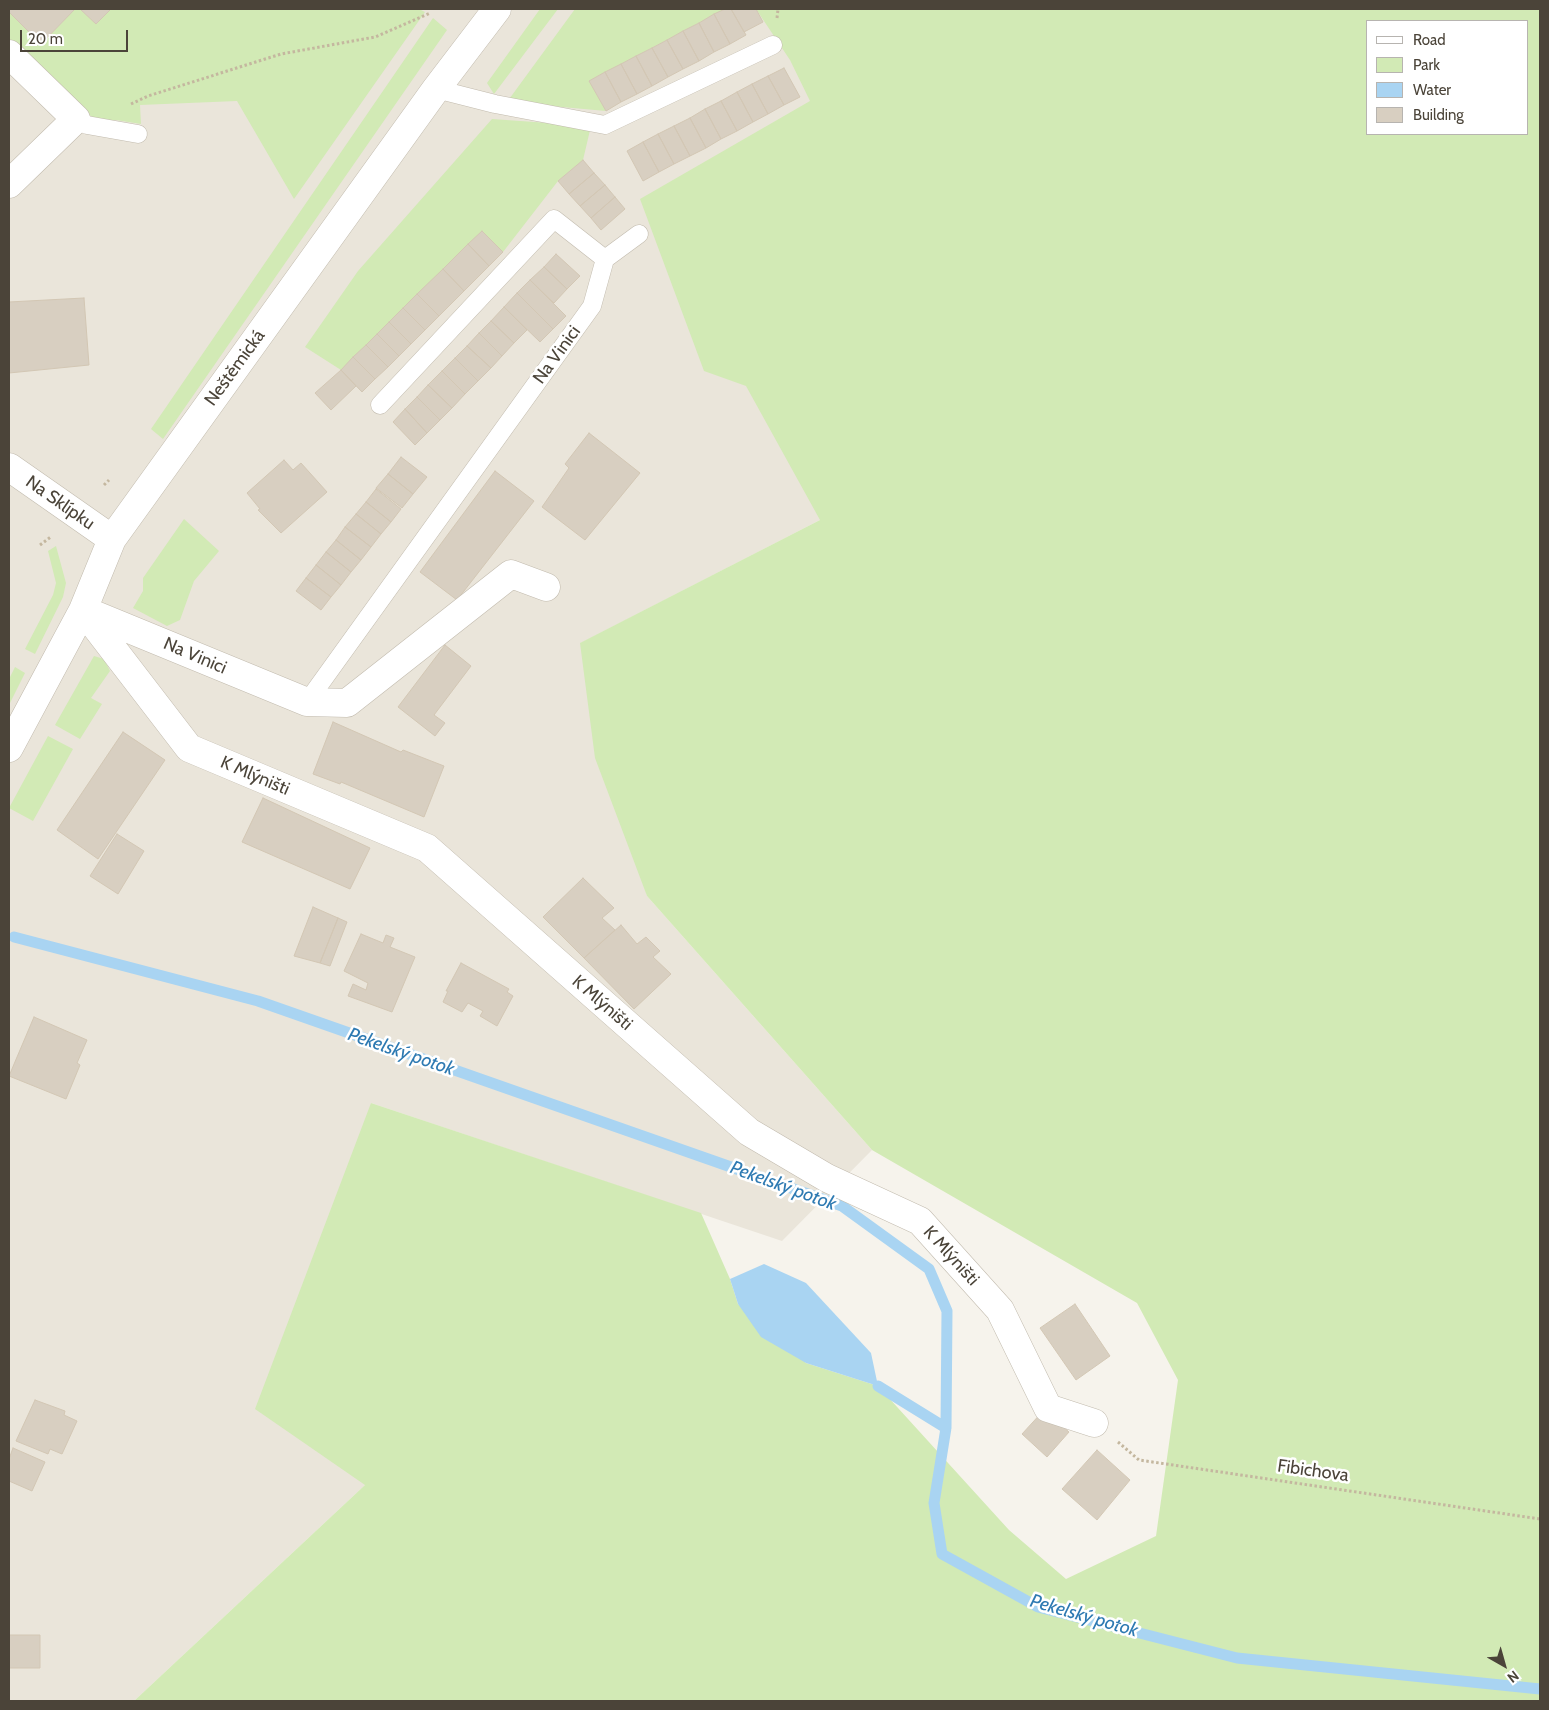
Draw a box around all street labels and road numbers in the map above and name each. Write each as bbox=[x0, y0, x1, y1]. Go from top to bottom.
street label: Na Vinici bbox=[529, 322, 585, 388]
street label: Neštěmická bbox=[200, 326, 270, 410]
street label: Na Sklípku bbox=[21, 471, 99, 535]
street label: Na Vinici bbox=[160, 633, 230, 679]
street label: K Mlýništi bbox=[217, 752, 293, 800]
street label: K Mlýništi bbox=[567, 971, 637, 1035]
street label: K Mlýništi bbox=[919, 1222, 983, 1290]
street label: Fibichova bbox=[1276, 1455, 1350, 1487]

